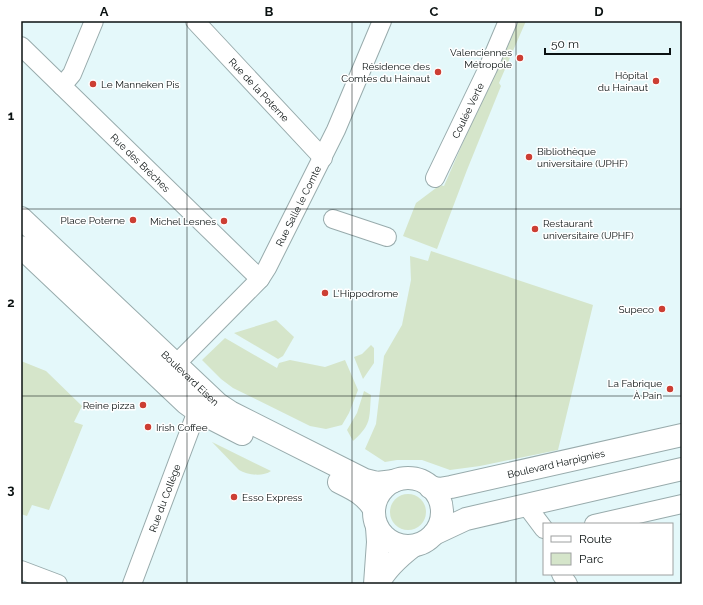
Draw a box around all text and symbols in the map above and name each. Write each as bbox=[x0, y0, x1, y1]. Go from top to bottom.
text: A bbox=[100, 4, 109, 19]
text: B bbox=[265, 4, 274, 19]
text: C bbox=[430, 4, 439, 19]
text: D bbox=[594, 4, 604, 19]
scale bar bbox=[545, 30, 670, 56]
text: 50 m bbox=[551, 37, 579, 51]
place label: Valenciennes Métropole bbox=[450, 47, 512, 70]
marker: Valenciennes Métropole bbox=[515, 53, 525, 63]
street label: Rue de la Poterne bbox=[227, 56, 291, 124]
place label: Résidence des Comtes du Hainaut bbox=[341, 61, 431, 84]
marker: Résidence des Comtes du Hainaut bbox=[433, 67, 443, 77]
place label: Hôpital du Hainaut bbox=[598, 70, 649, 93]
marker: Hôpital du Hainaut bbox=[651, 76, 661, 86]
marker: Le Manneken Pis bbox=[88, 79, 98, 89]
place label: Le Manneken Pis bbox=[101, 79, 180, 90]
street label: Coulée Verte bbox=[450, 81, 486, 140]
text: 1 bbox=[8, 108, 15, 123]
street label: Rue des Brèches bbox=[109, 131, 173, 194]
place label: Bibliothèque universitaire (UPHF) bbox=[537, 146, 628, 169]
marker: Bibliothèque universitaire (UPHF) bbox=[524, 152, 534, 162]
street label: Rue Salle le Comte bbox=[273, 164, 323, 248]
place label: Place Poterne bbox=[60, 215, 125, 226]
marker: Place Poterne bbox=[128, 215, 138, 225]
place label: Michel Lesnes bbox=[150, 216, 216, 227]
marker: Michel Lesnes bbox=[219, 216, 229, 226]
place label: Restaurant universitaire (UPHF) bbox=[543, 218, 634, 241]
marker: Restaurant universitaire (UPHF) bbox=[530, 224, 540, 234]
marker: L'Hippodrome bbox=[320, 288, 330, 298]
place label: L'Hippodrome bbox=[333, 288, 398, 299]
text: 2 bbox=[7, 295, 15, 310]
place label: Supeco bbox=[619, 304, 654, 315]
marker: Supeco bbox=[657, 304, 667, 314]
street label: Boulevard Eisen bbox=[159, 348, 221, 408]
place label: La Fabrique À Pain bbox=[608, 378, 662, 401]
marker: La Fabrique À Pain bbox=[665, 384, 675, 394]
place label: Reine pizza bbox=[83, 400, 135, 411]
marker: Reine pizza bbox=[138, 400, 148, 410]
marker: Irish Coffee bbox=[143, 422, 153, 432]
place label: Irish Coffee bbox=[156, 422, 208, 433]
street label: Boulevard Harpignies bbox=[506, 447, 606, 480]
street label: Rue du Collège bbox=[147, 462, 182, 533]
text: 3 bbox=[7, 482, 15, 497]
marker: Esso Express bbox=[229, 492, 239, 502]
place label: Esso Express bbox=[242, 492, 303, 503]
legend bbox=[543, 523, 673, 575]
text: Route bbox=[579, 532, 612, 546]
text: Parc bbox=[579, 552, 604, 566]

